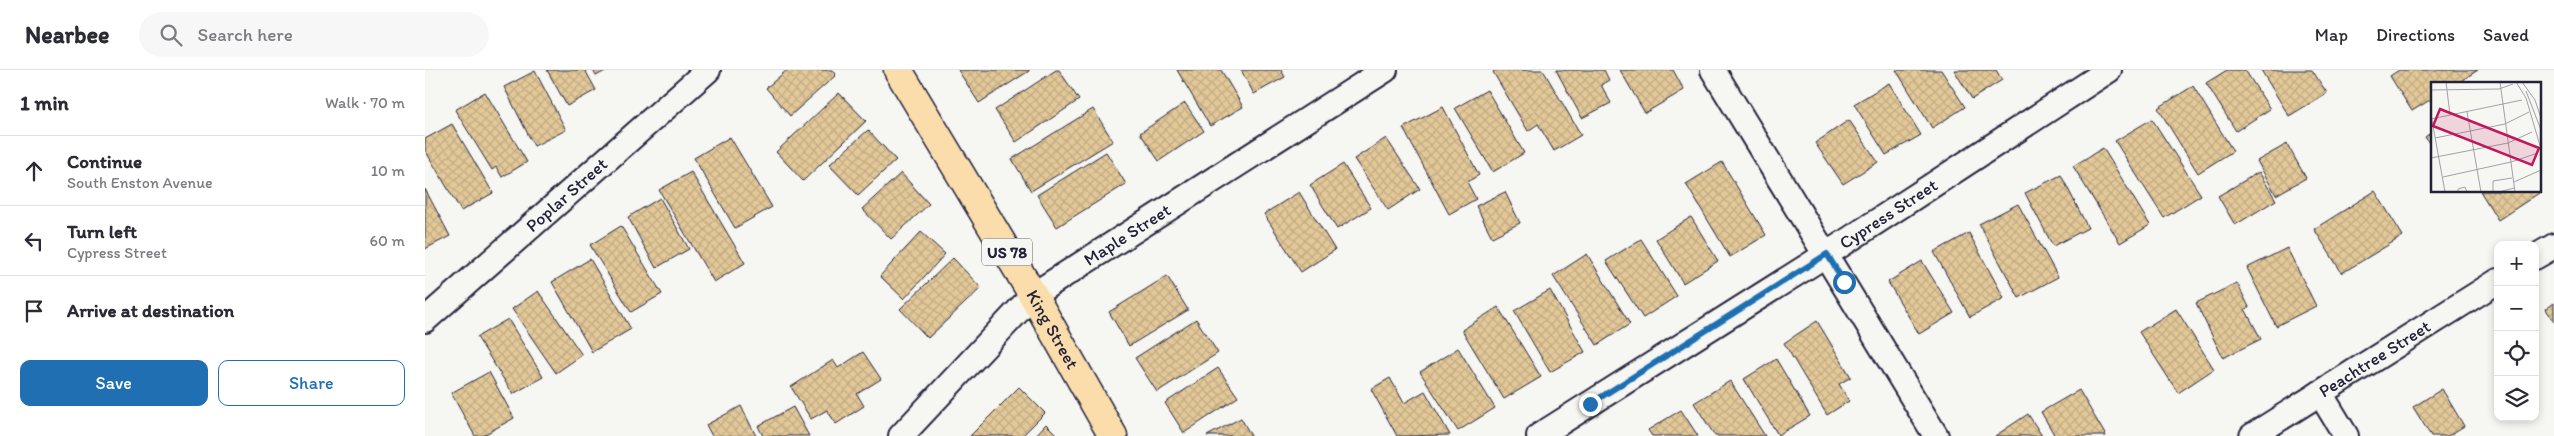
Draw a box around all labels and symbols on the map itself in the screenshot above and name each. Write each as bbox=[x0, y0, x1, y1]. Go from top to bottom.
inset map bbox=[2431, 82, 2541, 192]
street label: Poplar Street bbox=[521, 153, 612, 237]
street label: Cypress Street bbox=[1835, 174, 1942, 254]
street label: Maple Street bbox=[1080, 199, 1175, 271]
road number: US 78 bbox=[982, 238, 1032, 266]
route start bbox=[1833, 271, 1856, 294]
street label: King Street bbox=[1021, 286, 1084, 373]
street label: Peachtree Street bbox=[2315, 315, 2435, 402]
route end bbox=[1579, 393, 1602, 416]

